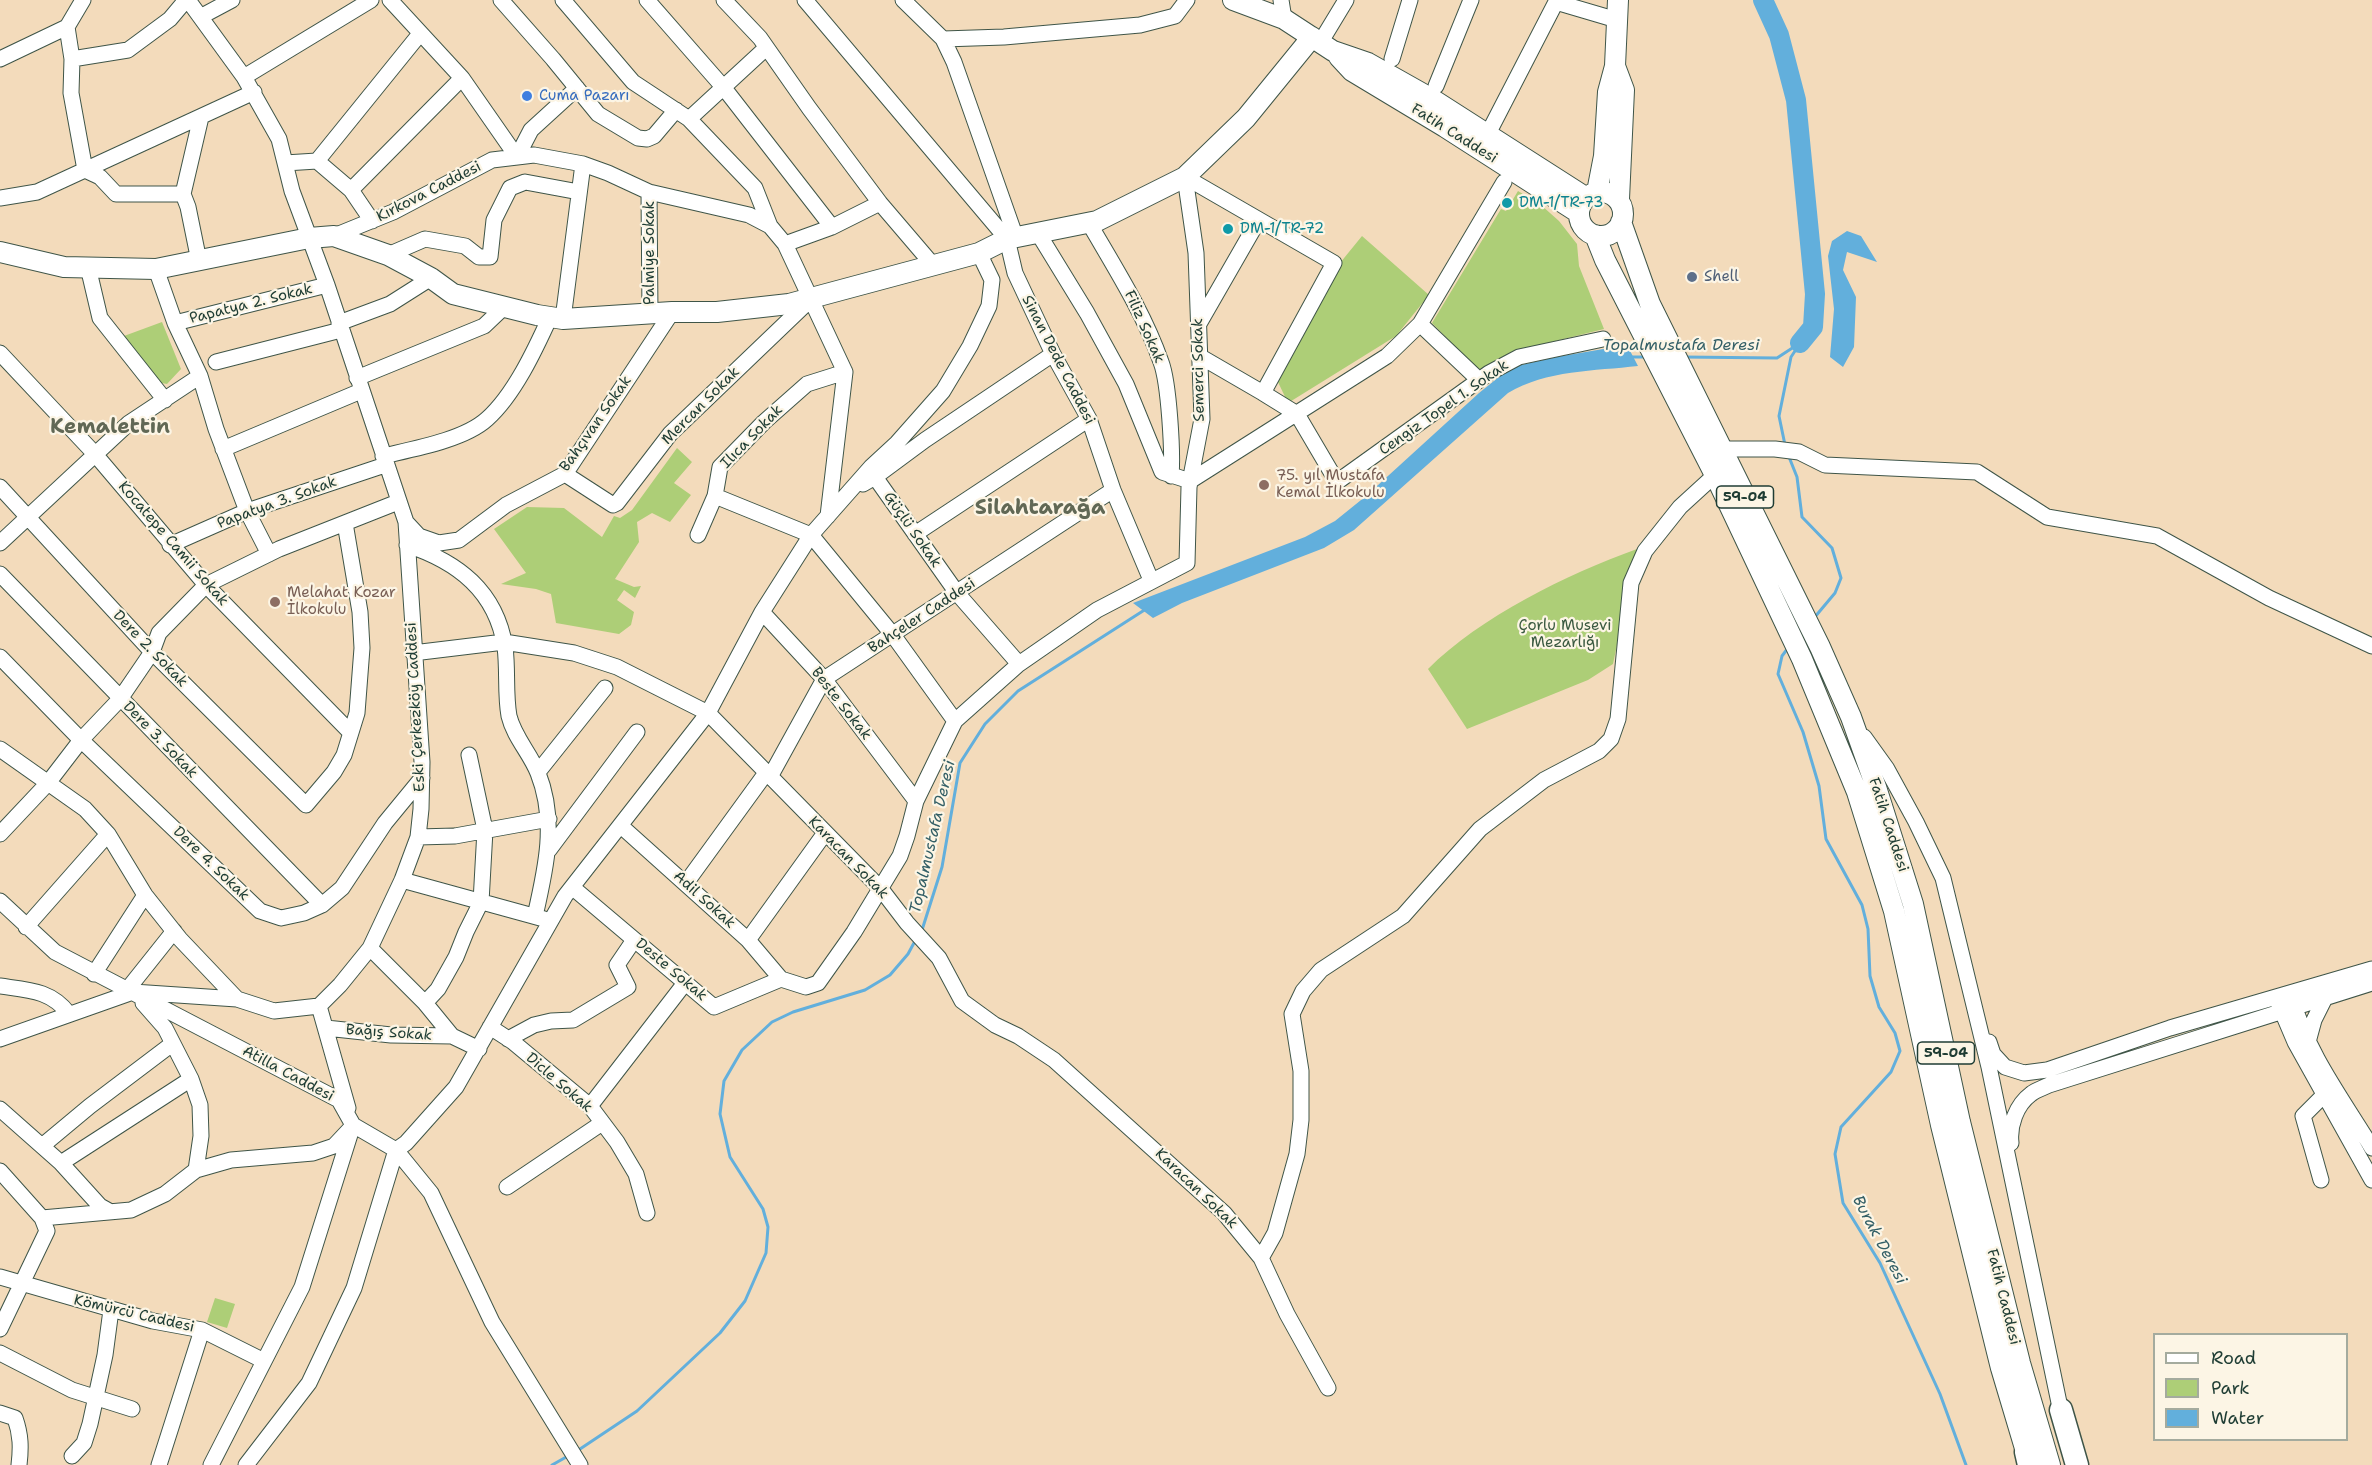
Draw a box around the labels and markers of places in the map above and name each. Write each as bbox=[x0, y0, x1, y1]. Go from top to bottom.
place label: Cuma Pazarı bbox=[539, 87, 629, 105]
marker: Cuma Pazarı bbox=[520, 89, 534, 103]
place label: DM-1/TR-73 bbox=[1519, 194, 1603, 212]
marker: DM-1/TR-73 bbox=[1500, 196, 1514, 210]
place label: DM-1/TR-72 bbox=[1240, 220, 1324, 238]
marker: DM-1/TR-72 bbox=[1221, 222, 1235, 236]
place label: Shell bbox=[1704, 268, 1739, 286]
marker: Shell bbox=[1685, 270, 1699, 284]
place label: 75. yıl Mustafa Kemal İlkokulu bbox=[1276, 467, 1385, 502]
marker: 75. yıl Mustafa Kemal İlkokulu bbox=[1257, 478, 1271, 492]
place label: Melahat Kozar İlkokulu bbox=[287, 584, 396, 619]
marker: Melahat Kozar İlkokulu bbox=[268, 595, 282, 609]

